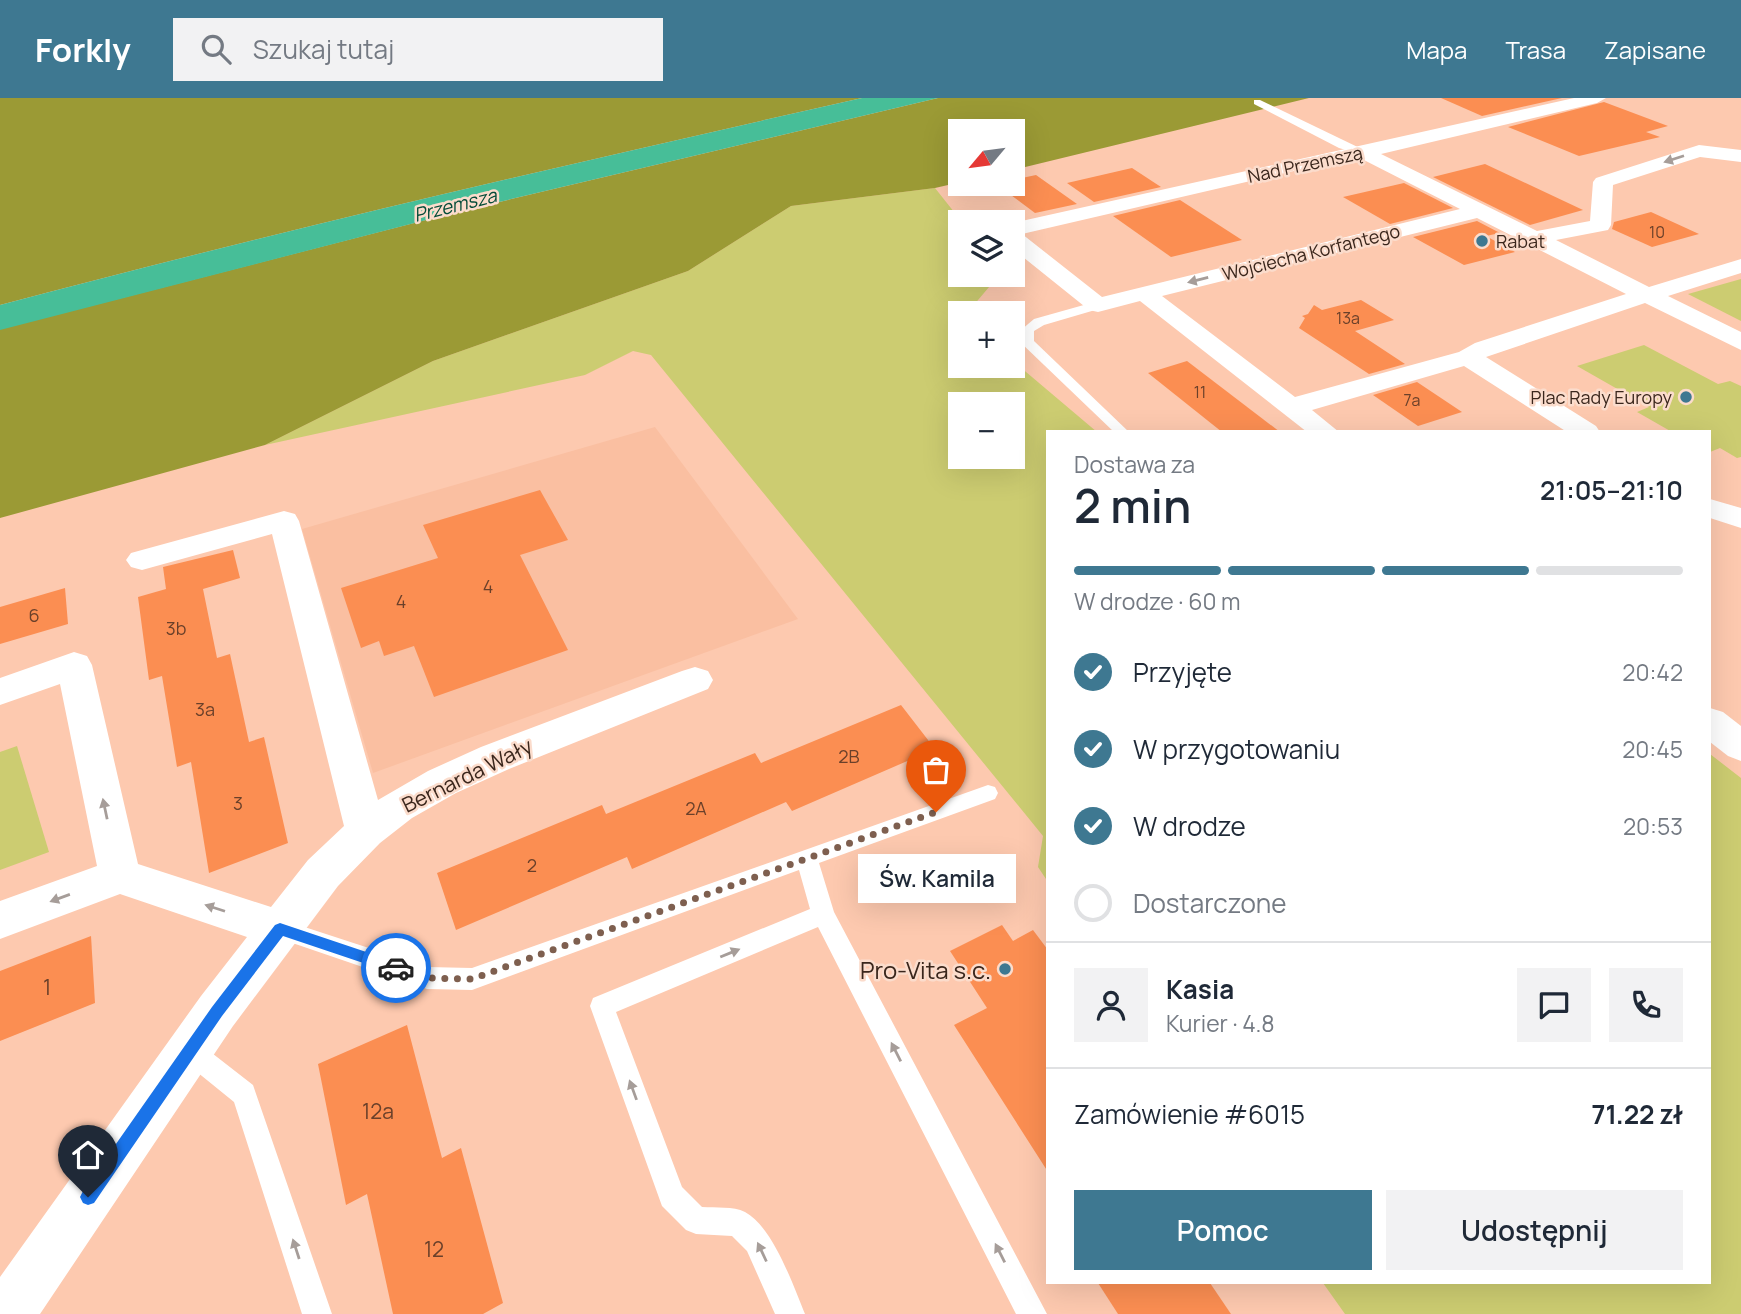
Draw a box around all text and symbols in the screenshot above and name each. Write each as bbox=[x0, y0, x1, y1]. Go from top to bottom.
search box bbox=[173, 18, 663, 81]
text: Forkly bbox=[35, 27, 131, 72]
icon: search bbox=[197, 30, 235, 68]
text: Szukaj tutaj bbox=[253, 31, 394, 67]
text: Mapa bbox=[1406, 33, 1467, 66]
text: Trasa bbox=[1505, 33, 1566, 66]
text: Zapisane bbox=[1604, 33, 1706, 66]
north arrow bbox=[948, 119, 1026, 196]
map controls bbox=[948, 119, 1025, 469]
street label: Nad Przemszą bbox=[1245, 140, 1365, 188]
one-way arrow bbox=[1664, 155, 1685, 165]
water label: Przemsza bbox=[411, 182, 501, 228]
button: layers bbox=[948, 210, 1025, 287]
street label: Wojciecha Korfantego bbox=[1220, 218, 1402, 286]
house number: 10 bbox=[1649, 221, 1665, 243]
place label: Rabat bbox=[1496, 229, 1545, 253]
marker: Rabat bbox=[1474, 233, 1490, 249]
one-way arrow bbox=[1187, 275, 1209, 286]
button: + bbox=[948, 301, 1025, 378]
house number: 13a bbox=[1336, 307, 1360, 329]
house number: 11 bbox=[1194, 381, 1206, 403]
place label: Plac Rady Europy bbox=[1531, 385, 1672, 409]
house number: 7a bbox=[1404, 389, 1420, 411]
marker: Plac Rady Europy bbox=[1678, 389, 1694, 405]
button: − bbox=[948, 392, 1025, 469]
text: Dostawa za bbox=[1074, 448, 1195, 480]
text: 21:05–21:10 bbox=[1540, 472, 1683, 508]
text: 2 min bbox=[1074, 474, 1191, 537]
house number: 4 bbox=[483, 574, 493, 598]
text: W drodze · 60 m bbox=[1074, 585, 1241, 617]
house number: 4 bbox=[396, 589, 406, 613]
house number: 6 bbox=[28, 603, 40, 627]
house number: 3b bbox=[166, 616, 186, 640]
icon: check bbox=[1074, 653, 1112, 691]
text: Przyjęte bbox=[1133, 654, 1232, 690]
text: 20:42 bbox=[1622, 656, 1683, 688]
house number: 3a bbox=[195, 697, 215, 721]
icon: check bbox=[1074, 730, 1112, 768]
street label: Bernarda Wały bbox=[397, 731, 537, 819]
text: W przygotowaniu bbox=[1133, 731, 1340, 767]
text: 20:45 bbox=[1622, 733, 1683, 765]
pin bbox=[906, 740, 966, 812]
house number: 2B bbox=[838, 744, 860, 768]
icon: bag bbox=[917, 751, 955, 789]
house number: 3 bbox=[233, 791, 243, 815]
house number: 2A bbox=[685, 796, 707, 820]
one-way arrow bbox=[100, 798, 111, 820]
icon: check bbox=[1074, 807, 1112, 845]
text: W drodze bbox=[1133, 808, 1246, 844]
text: 20:53 bbox=[1623, 810, 1683, 842]
house number: 2 bbox=[527, 853, 537, 877]
callout: Św. Kamila bbox=[857, 854, 1015, 903]
text: Św. Kamila bbox=[879, 862, 995, 894]
text: Dostarczone bbox=[1133, 885, 1286, 921]
one-way arrow bbox=[49, 893, 70, 904]
one-way arrow bbox=[205, 902, 226, 913]
courier bbox=[361, 933, 431, 1003]
one-way arrow bbox=[720, 947, 740, 959]
icon: car bbox=[377, 949, 415, 987]
place label: Pro-Vita s.c. bbox=[860, 953, 991, 986]
marker: Pro-Vita s.c. bbox=[997, 961, 1013, 977]
button: person bbox=[1074, 968, 1148, 1042]
button: chat bbox=[1517, 968, 1591, 1042]
button: phone bbox=[1609, 968, 1683, 1042]
text: Kasia bbox=[1166, 971, 1234, 1007]
house number: 1 bbox=[43, 973, 51, 1001]
text: Kurier · 4.8 bbox=[1166, 1007, 1275, 1039]
one-way arrow bbox=[890, 1041, 902, 1061]
one-way arrow bbox=[627, 1079, 638, 1100]
text: Zamówienie #6015 bbox=[1074, 1096, 1305, 1132]
text: 71.22 zł bbox=[1592, 1096, 1683, 1132]
house number: 12a bbox=[362, 1097, 394, 1125]
pin bbox=[58, 1125, 118, 1197]
icon: home bbox=[69, 1136, 107, 1174]
button: Pomoc bbox=[1074, 1190, 1372, 1270]
button: Udostępnij bbox=[1386, 1190, 1683, 1270]
house number: 12 bbox=[424, 1235, 444, 1263]
one-way arrow bbox=[290, 1239, 301, 1260]
one-way arrow bbox=[756, 1242, 768, 1262]
one-way arrow bbox=[995, 1243, 1007, 1263]

